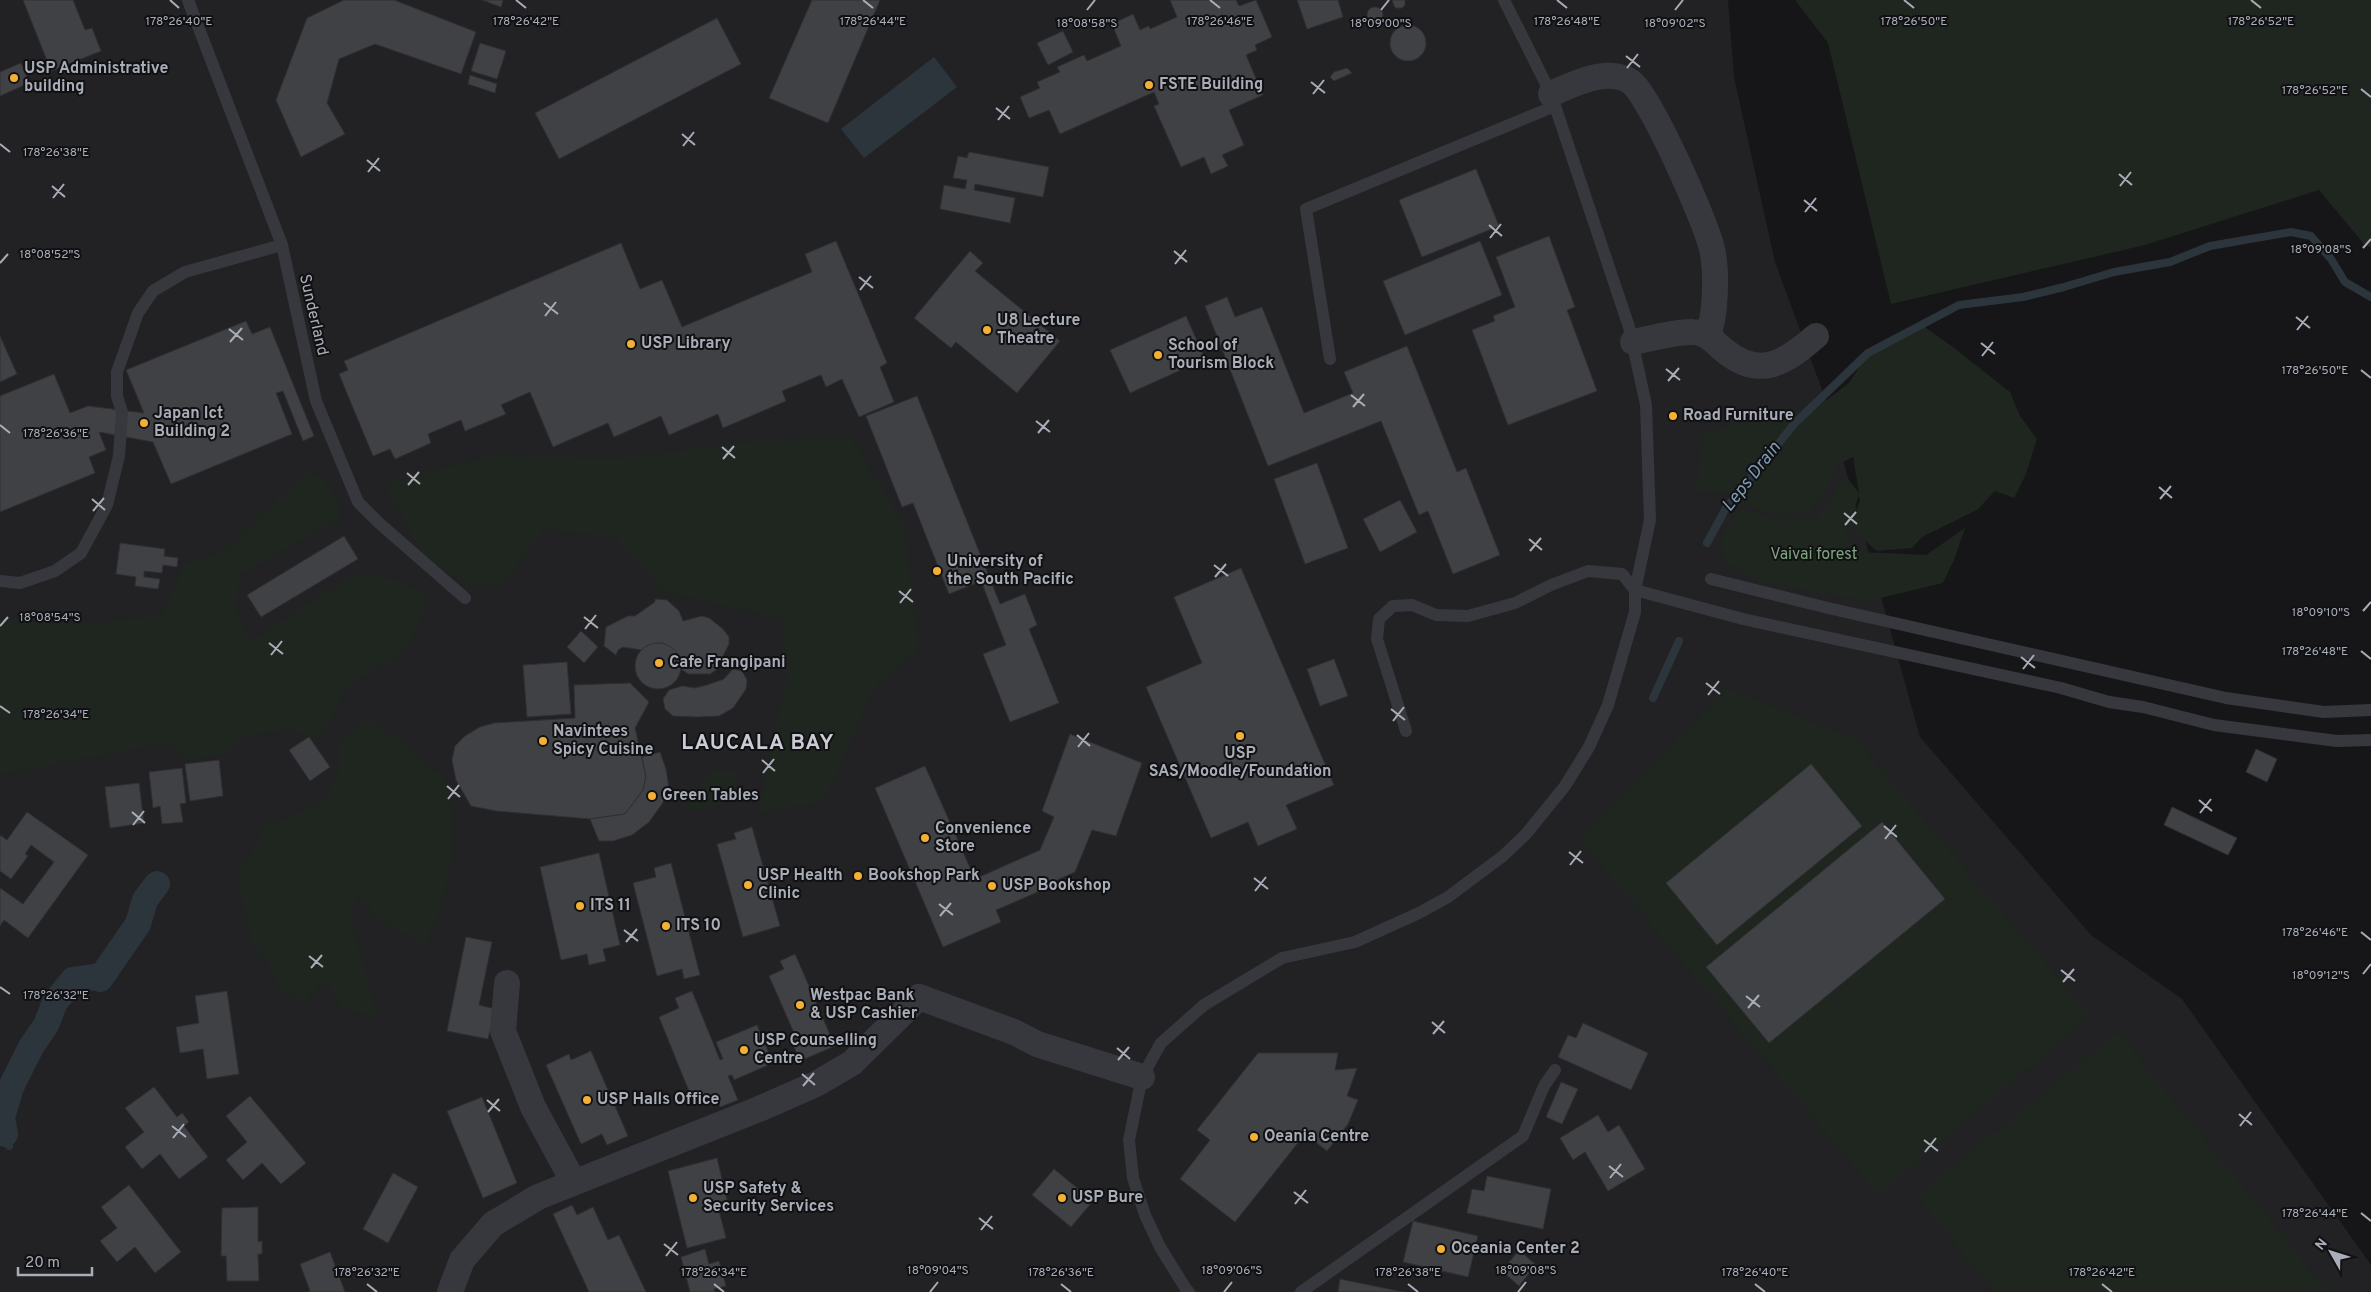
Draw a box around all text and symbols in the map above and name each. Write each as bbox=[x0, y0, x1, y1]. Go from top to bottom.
text: 178°26'40"E bbox=[146, 14, 212, 30]
text: 178°26'42"E bbox=[493, 14, 559, 30]
text: 178°26'44"E bbox=[840, 14, 906, 30]
text: 178°26'46"E bbox=[1187, 14, 1253, 30]
text: 178°26'48"E bbox=[1534, 14, 1600, 30]
text: 178°26'50"E bbox=[1881, 14, 1947, 30]
text: 178°26'52"E bbox=[2228, 14, 2294, 30]
text: 18°08'58"S bbox=[1056, 16, 1118, 32]
text: 18°09'00"S bbox=[1350, 16, 1412, 32]
text: 18°09'02"S bbox=[1644, 16, 1706, 32]
place label: USP Administrative building bbox=[24, 59, 169, 97]
marker: USP Administrative building bbox=[8, 72, 20, 84]
place label: FSTE Building bbox=[1159, 75, 1263, 95]
marker: FSTE Building bbox=[1143, 79, 1155, 91]
text: 178°26'52"E bbox=[2282, 83, 2348, 99]
text: 178°26'38"E bbox=[23, 145, 89, 161]
text: 18°09'08"S bbox=[2290, 242, 2352, 258]
text: 18°08'52"S bbox=[19, 247, 81, 263]
street label: Sunderland bbox=[294, 272, 332, 358]
place label: U8 Lecture Theatre bbox=[997, 311, 1081, 349]
marker: U8 Lecture Theatre bbox=[981, 324, 993, 336]
place label: USP Library bbox=[641, 334, 730, 354]
place label: School of Tourism Block bbox=[1168, 336, 1274, 374]
marker: USP Library bbox=[625, 338, 637, 350]
marker: School of Tourism Block bbox=[1152, 349, 1164, 361]
text: 178°26'50"E bbox=[2282, 363, 2348, 379]
place label: Japan Ict Building 2 bbox=[154, 404, 230, 442]
place label: Road Furniture bbox=[1683, 406, 1794, 426]
marker: Road Furniture bbox=[1667, 410, 1679, 422]
marker: Japan Ict Building 2 bbox=[138, 417, 150, 429]
text: 178°26'36"E bbox=[23, 426, 89, 442]
water label: Leps Drain bbox=[1717, 437, 1787, 517]
park label: Vaivai forest bbox=[1770, 545, 1858, 565]
place label: University of the South Pacific bbox=[947, 552, 1074, 590]
marker: University of the South Pacific bbox=[931, 565, 943, 577]
text: 18°09'10"S bbox=[2292, 605, 2350, 621]
text: 18°08'54"S bbox=[19, 610, 81, 626]
text: 178°26'48"E bbox=[2282, 644, 2348, 660]
place label: Cafe Frangipani bbox=[669, 653, 786, 673]
marker: Cafe Frangipani bbox=[653, 657, 665, 669]
text: 178°26'34"E bbox=[23, 707, 89, 723]
place label: Navintees Spicy Cuisine bbox=[553, 722, 653, 760]
district label: LAUCALA BAY bbox=[681, 730, 835, 757]
marker: USP SAS/Moodle/Foundation bbox=[1234, 730, 1246, 742]
marker: Navintees Spicy Cuisine bbox=[537, 735, 549, 747]
place label: USP SAS/Moodle/Foundation bbox=[1149, 744, 1331, 782]
place label: Green Tables bbox=[662, 786, 759, 806]
marker: Green Tables bbox=[646, 790, 658, 802]
place label: Convenience Store bbox=[935, 819, 1031, 857]
marker: Convenience Store bbox=[919, 832, 931, 844]
place label: USP Health Clinic bbox=[758, 866, 843, 904]
place label: Bookshop Park bbox=[868, 866, 980, 886]
marker: Bookshop Park bbox=[852, 870, 864, 882]
place label: USP Bookshop bbox=[1002, 876, 1111, 896]
marker: USP Health Clinic bbox=[742, 879, 754, 891]
marker: USP Bookshop bbox=[986, 880, 998, 892]
place label: ITS 11 bbox=[590, 896, 631, 916]
marker: ITS 11 bbox=[574, 900, 586, 912]
place label: ITS 10 bbox=[676, 916, 721, 936]
marker: ITS 10 bbox=[660, 920, 672, 932]
text: 178°26'46"E bbox=[2282, 925, 2348, 941]
text: 18°09'12"S bbox=[2292, 968, 2350, 984]
place label: Westpac Bank & USP Cashier bbox=[810, 986, 918, 1024]
text: 178°26'32"E bbox=[23, 988, 89, 1004]
marker: Westpac Bank & USP Cashier bbox=[794, 999, 806, 1011]
place label: USP Counselling Centre bbox=[754, 1031, 877, 1069]
marker: USP Counselling Centre bbox=[738, 1044, 750, 1056]
place label: USP Halls Office bbox=[597, 1090, 720, 1110]
marker: USP Halls Office bbox=[581, 1094, 593, 1106]
place label: Oeania Centre bbox=[1264, 1127, 1369, 1147]
marker: Oeania Centre bbox=[1248, 1131, 1260, 1143]
place label: USP Safety & Security Services bbox=[703, 1179, 834, 1217]
place label: USP Bure bbox=[1072, 1188, 1143, 1208]
marker: USP Safety & Security Services bbox=[687, 1192, 699, 1204]
marker: USP Bure bbox=[1056, 1192, 1068, 1204]
text: 178°26'44"E bbox=[2282, 1206, 2348, 1222]
north arrow bbox=[2306, 1227, 2356, 1277]
text: N bbox=[2312, 1236, 2332, 1254]
place label: Oceania Center 2 bbox=[1451, 1239, 1580, 1259]
marker: Oceania Center 2 bbox=[1435, 1243, 1447, 1255]
scale bar bbox=[18, 1244, 91, 1276]
text: 20 m bbox=[25, 1254, 60, 1273]
text: 18°09'04"S bbox=[907, 1263, 969, 1279]
text: 18°09'06"S bbox=[1201, 1263, 1263, 1279]
text: 18°09'08"S bbox=[1495, 1263, 1557, 1279]
text: 178°26'32"E bbox=[334, 1265, 400, 1281]
text: 178°26'34"E bbox=[681, 1265, 747, 1281]
text: 178°26'36"E bbox=[1028, 1265, 1094, 1281]
text: 178°26'38"E bbox=[1375, 1265, 1441, 1281]
text: 178°26'40"E bbox=[1722, 1265, 1788, 1281]
text: 178°26'42"E bbox=[2069, 1265, 2135, 1281]

